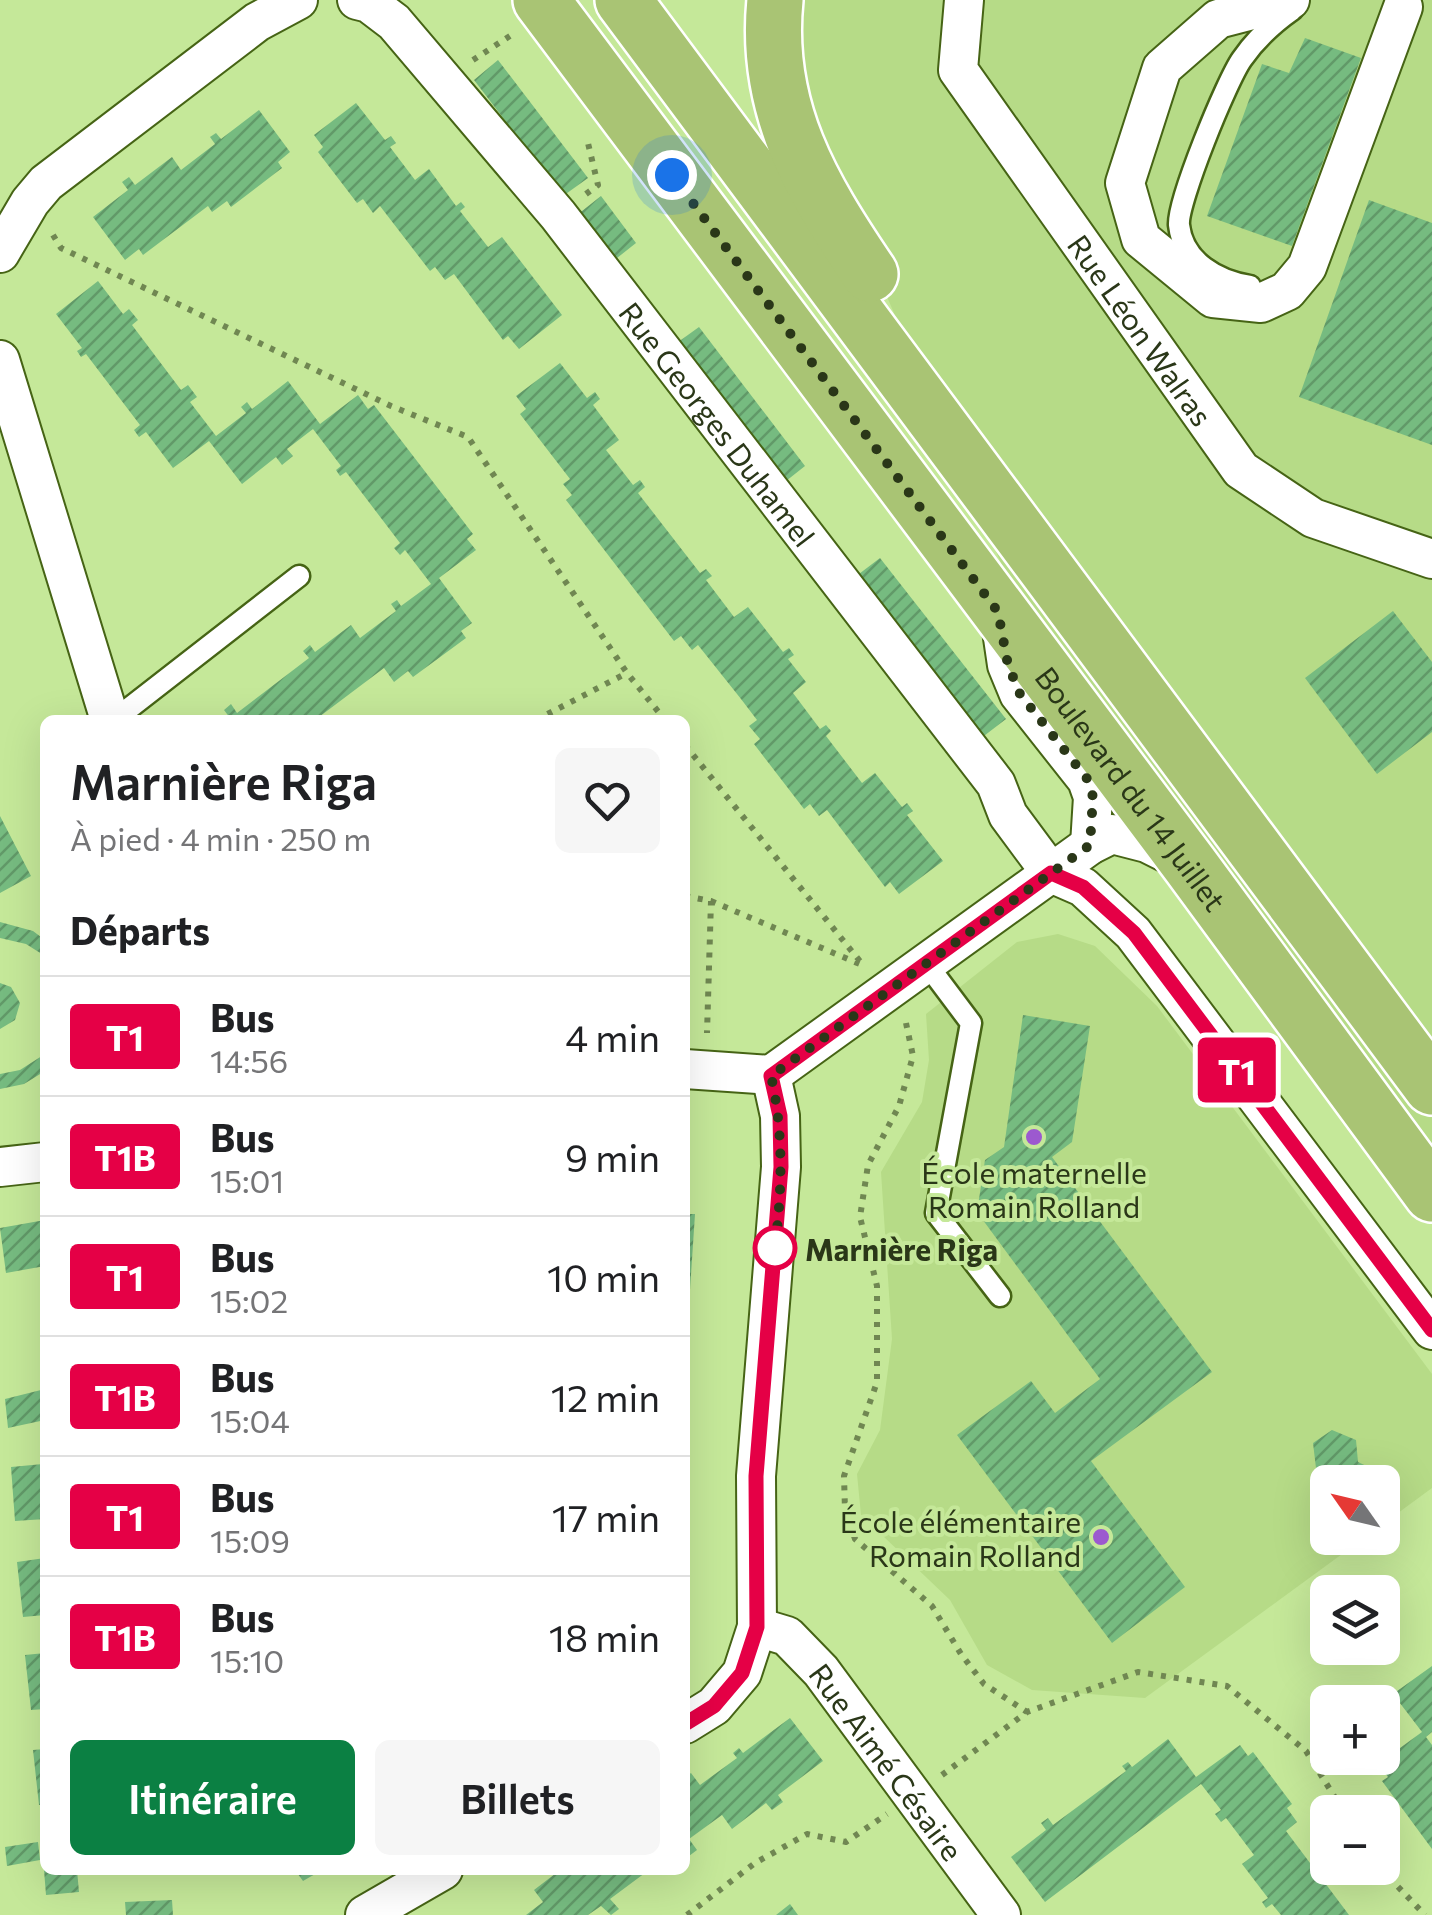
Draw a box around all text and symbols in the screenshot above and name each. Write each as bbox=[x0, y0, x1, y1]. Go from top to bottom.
your location bbox=[647, 150, 697, 200]
street label: Rue Léon Walras bbox=[1061, 227, 1222, 432]
street label: Rue Georges Duhamel bbox=[613, 294, 824, 553]
street label: Boulevard du 14 Juillet bbox=[1029, 659, 1235, 917]
button: heart bbox=[555, 748, 660, 853]
text: Marnière Riga bbox=[70, 751, 377, 810]
text: À pied · 4 min · 250 m bbox=[70, 818, 371, 858]
text: Départs bbox=[70, 906, 210, 953]
text: Bus bbox=[210, 993, 275, 1040]
text: 4 min bbox=[565, 1013, 660, 1060]
text: T1 bbox=[106, 1015, 144, 1058]
line badge: T1 bbox=[1192, 1038, 1282, 1102]
text: 14:56 bbox=[210, 1040, 288, 1080]
text: T1 bbox=[1218, 1049, 1256, 1092]
text: Bus bbox=[210, 1113, 275, 1160]
marker: École maternelle Romain Rolland bbox=[1023, 1126, 1045, 1148]
text: 9 min bbox=[565, 1133, 660, 1180]
text: T1B bbox=[94, 1135, 156, 1178]
place label: École maternelle Romain Rolland bbox=[921, 1153, 1147, 1224]
text: 15:01 bbox=[210, 1160, 284, 1200]
marker: Marnière Riga bbox=[754, 1227, 796, 1269]
place label: Marnière Riga bbox=[805, 1230, 998, 1267]
text: Bus bbox=[210, 1233, 275, 1280]
text: 10 min bbox=[547, 1253, 660, 1300]
text: T1 bbox=[106, 1255, 144, 1298]
text: 15:02 bbox=[210, 1280, 288, 1320]
text: Bus bbox=[210, 1353, 275, 1400]
text: 12 min bbox=[551, 1373, 660, 1420]
text: T1B bbox=[94, 1375, 156, 1418]
text: 15:04 bbox=[210, 1400, 290, 1440]
north arrow bbox=[1310, 1465, 1400, 1555]
map controls bbox=[1310, 1465, 1400, 1885]
text: Bus bbox=[210, 1473, 275, 1520]
text: 17 min bbox=[552, 1493, 660, 1540]
text: T1 bbox=[106, 1495, 144, 1538]
place label: École élémentaire Romain Rolland bbox=[840, 1502, 1081, 1573]
text: 15:09 bbox=[210, 1520, 290, 1560]
marker: École élémentaire Romain Rolland bbox=[1090, 1526, 1112, 1548]
button: layers bbox=[1310, 1575, 1400, 1665]
text: Bus bbox=[210, 1593, 275, 1640]
text: 18 min bbox=[549, 1613, 660, 1660]
text: T1B bbox=[94, 1615, 156, 1658]
text: 15:10 bbox=[210, 1640, 284, 1680]
street label: Rue Aimé Césaire bbox=[803, 1655, 972, 1867]
button: + bbox=[1310, 1685, 1400, 1775]
button: Itinéraire bbox=[70, 1740, 355, 1855]
button: Billets bbox=[375, 1740, 660, 1855]
button: − bbox=[1310, 1795, 1400, 1885]

